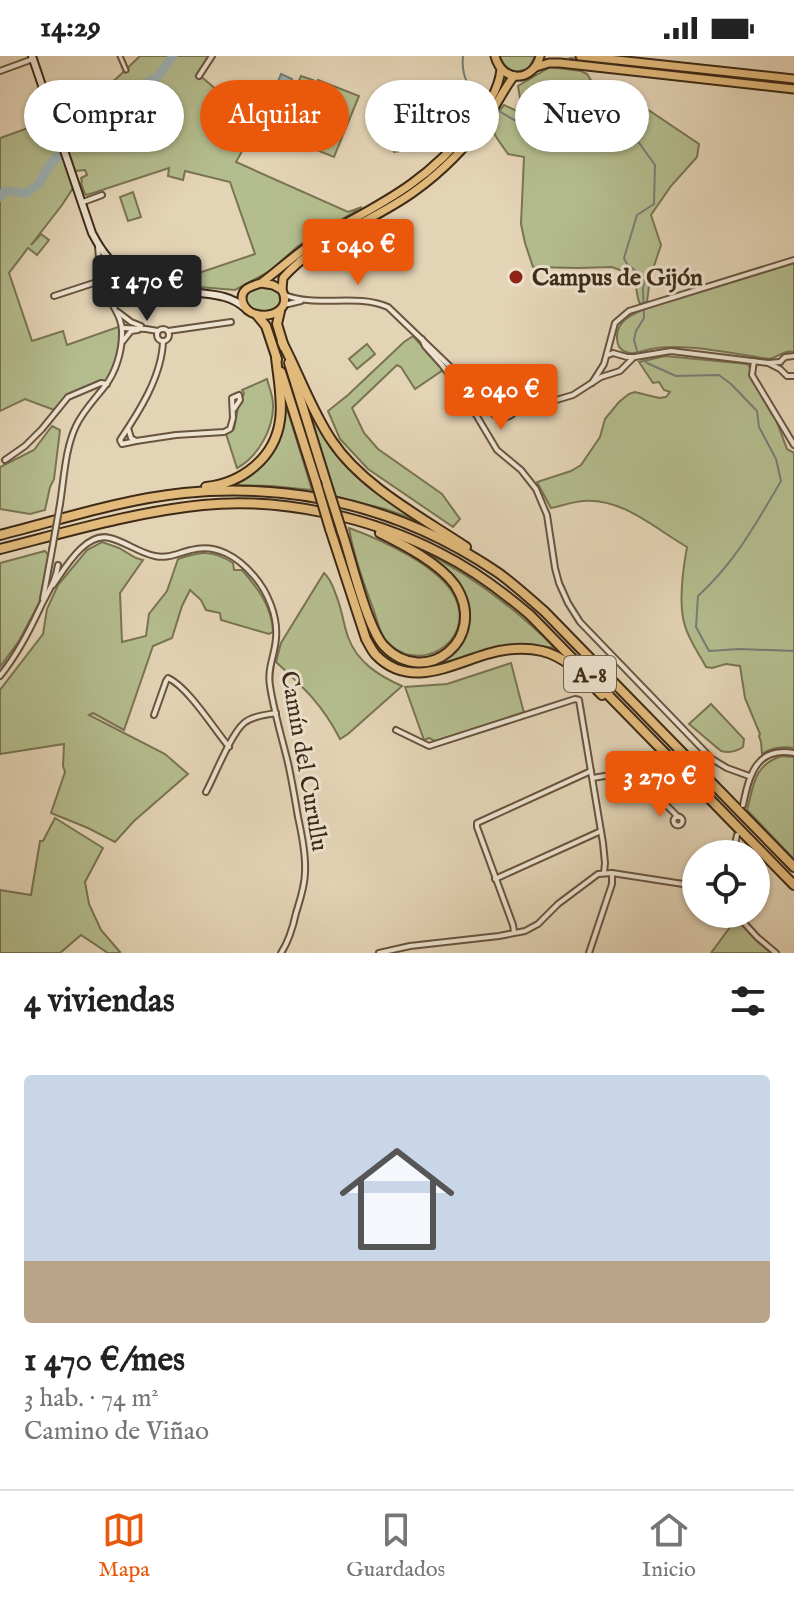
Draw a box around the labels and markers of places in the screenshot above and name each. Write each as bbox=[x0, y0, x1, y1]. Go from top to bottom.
pin: 1 040 € bbox=[284, 219, 432, 287]
pin: 1 470 € bbox=[73, 255, 221, 323]
place label: Campus de Gijón bbox=[532, 263, 703, 294]
marker: Campus de Gijón bbox=[507, 268, 525, 286]
pin: 2 040 € bbox=[427, 364, 575, 432]
pin: 3 270 € bbox=[586, 751, 734, 819]

